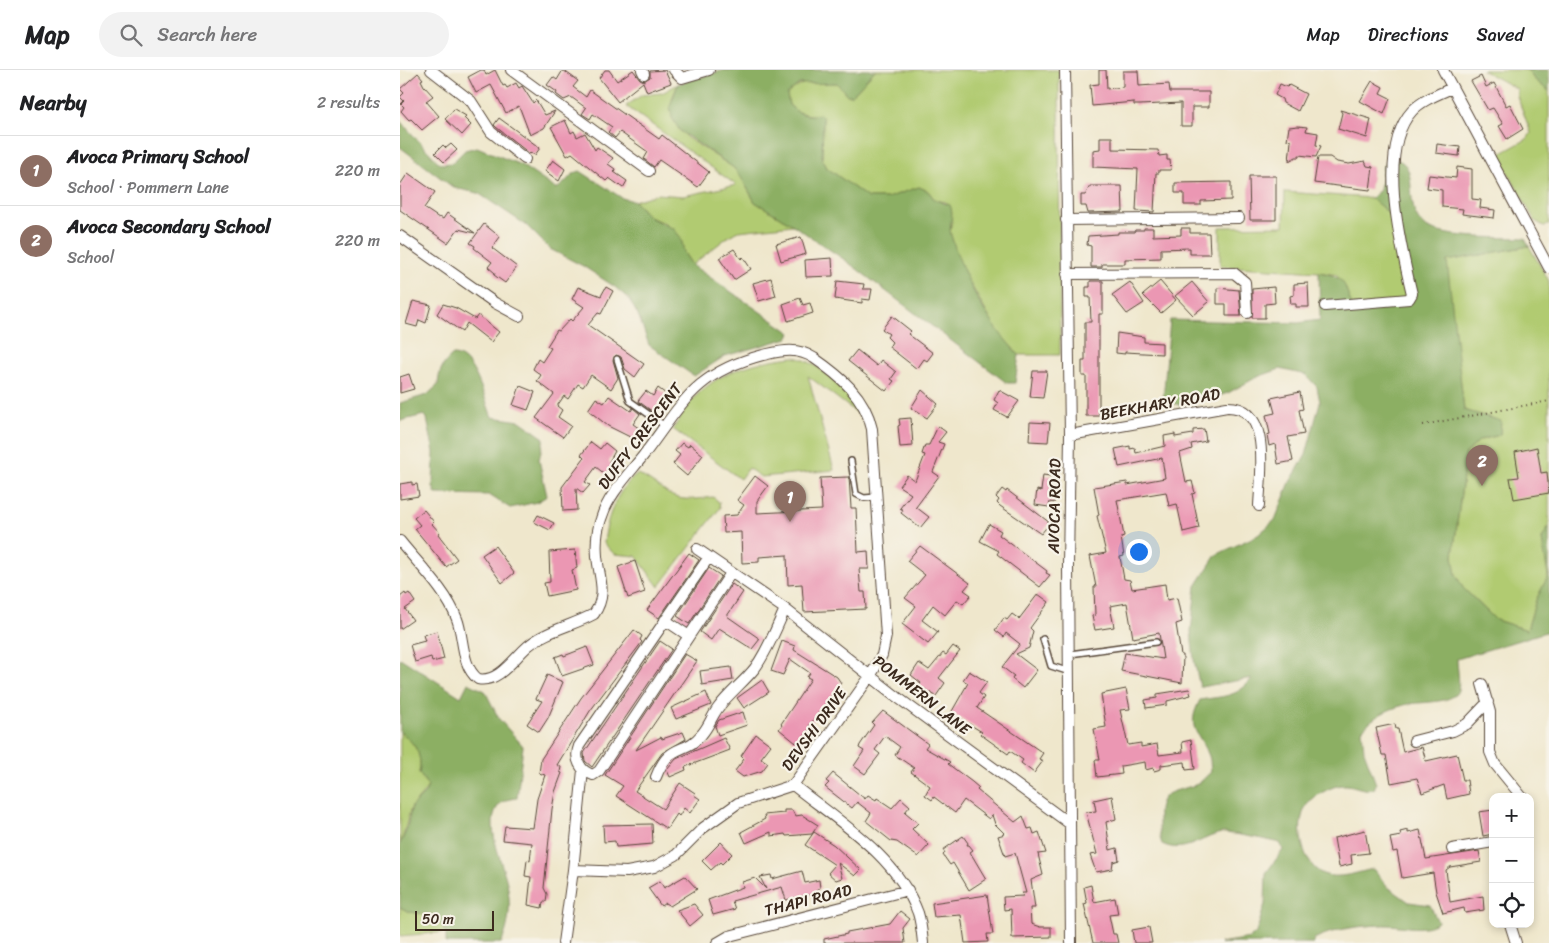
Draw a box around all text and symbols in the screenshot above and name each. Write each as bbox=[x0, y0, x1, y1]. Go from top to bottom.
search box bbox=[99, 12, 449, 57]
text: Map bbox=[25, 14, 69, 56]
text: Search here bbox=[157, 18, 257, 51]
text: Map bbox=[1307, 19, 1340, 51]
text: Directions bbox=[1368, 19, 1449, 51]
text: Saved bbox=[1477, 19, 1524, 51]
icon: search bbox=[117, 21, 145, 49]
text: Nearby bbox=[20, 84, 86, 122]
text: 2 results bbox=[317, 88, 380, 117]
text: Avoca Primary School bbox=[67, 140, 249, 173]
text: 1 bbox=[33, 156, 39, 185]
text: 220 m bbox=[335, 156, 380, 185]
text: School · Pommern Lane bbox=[67, 173, 229, 202]
text: Avoca Secondary School bbox=[67, 210, 271, 243]
text: 2 bbox=[31, 226, 41, 255]
text: 220 m bbox=[335, 226, 380, 255]
text: School bbox=[67, 243, 114, 272]
street label: DUFFY CRESCENT bbox=[590, 375, 691, 496]
street label: BEEKHARY ROAD bbox=[1098, 379, 1223, 429]
pin: 2 bbox=[1466, 445, 1498, 486]
street label: AVOCA ROAD bbox=[1039, 458, 1069, 555]
pin: 1 bbox=[774, 481, 806, 522]
your location bbox=[1126, 539, 1152, 565]
street label: POMMERN LANE bbox=[866, 647, 978, 744]
street label: DEVSHI DRIVE bbox=[773, 680, 855, 777]
map controls bbox=[1489, 793, 1534, 928]
button: + bbox=[1489, 793, 1534, 838]
button: − bbox=[1489, 838, 1534, 883]
street label: THAPI ROAD bbox=[761, 875, 855, 925]
button: locate bbox=[1489, 883, 1534, 928]
text: 50 m bbox=[422, 907, 454, 932]
scale bar bbox=[415, 908, 494, 931]

